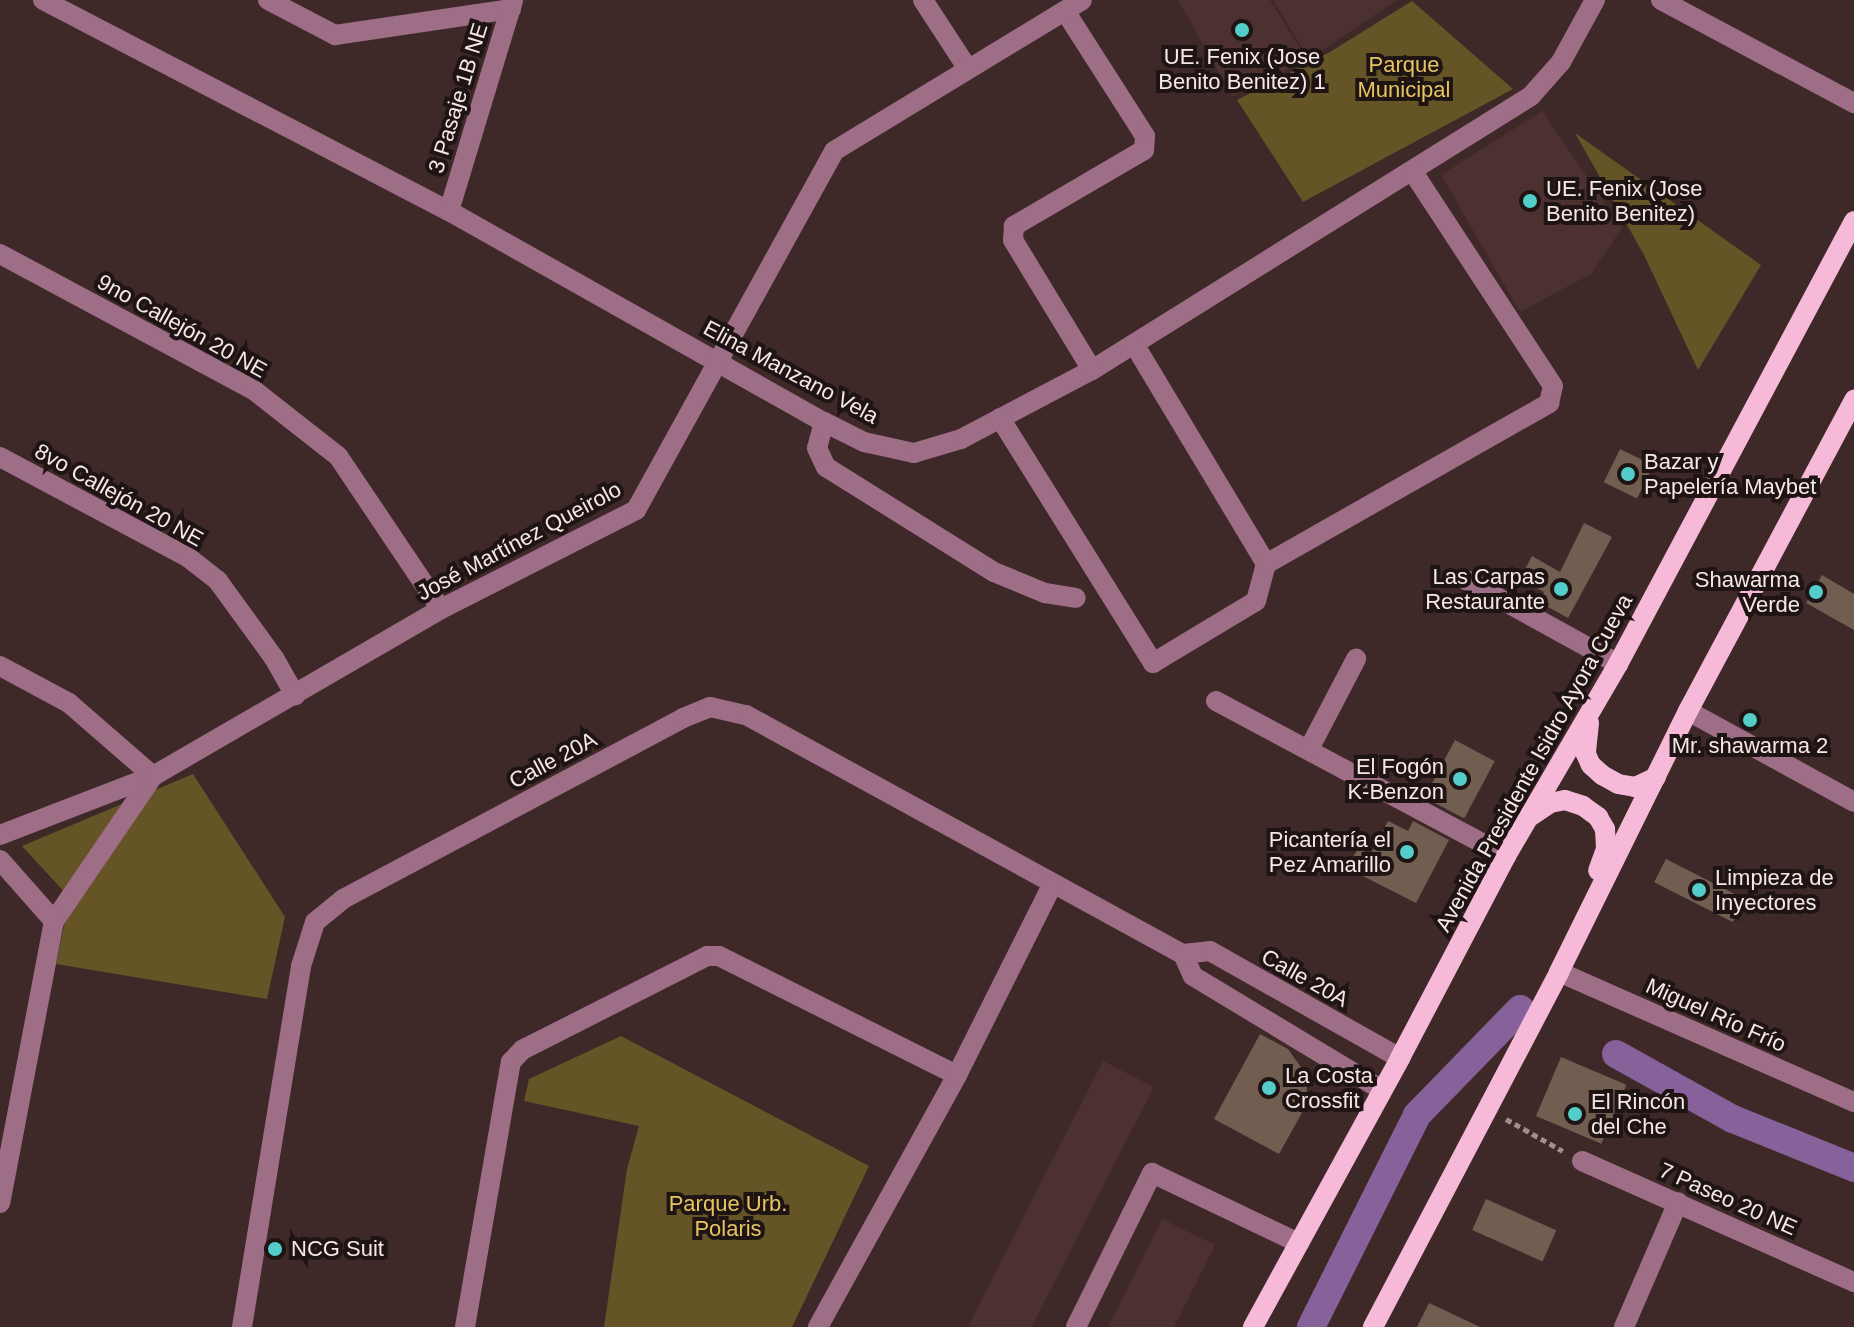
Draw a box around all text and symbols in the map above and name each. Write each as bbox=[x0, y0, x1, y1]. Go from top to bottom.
street label: 3 Pasaje 1B NE bbox=[423, 20, 493, 176]
marker: UE. Fenix (Jose Benito Benitez) 1 bbox=[1233, 21, 1251, 39]
place label: UE. Fenix (Jose Benito Benitez) 1 bbox=[1158, 43, 1326, 94]
park label: Parque Municipal bbox=[1358, 51, 1450, 102]
place label: UE. Fenix (Jose Benito Benitez) bbox=[1546, 175, 1702, 226]
marker: UE. Fenix (Jose Benito Benitez) bbox=[1521, 192, 1539, 210]
street label: 9no Callejón 20 NE bbox=[93, 269, 271, 383]
street label: Elina Manzano Vela bbox=[699, 315, 883, 429]
street label: 8vo Callejón 20 NE bbox=[30, 438, 208, 552]
place label: Bazar y Papelería Maybet bbox=[1644, 448, 1816, 500]
marker: Bazar y Papelería Maybet bbox=[1619, 465, 1637, 483]
street label: José Martínez Queirolo bbox=[412, 476, 626, 606]
place label: Las Carpas Restaurante bbox=[1425, 563, 1545, 614]
place label: Shawarma Verde bbox=[1695, 566, 1800, 618]
marker: Las Carpas Restaurante bbox=[1552, 580, 1570, 598]
marker: Shawarma Verde bbox=[1807, 583, 1825, 601]
street label: Avenida Presidente Isidro Ayora Cueva bbox=[1430, 589, 1638, 937]
marker: Mr. shawarma 2 bbox=[1741, 711, 1759, 729]
street label: Calle 20A bbox=[505, 726, 601, 794]
place label: Mr. shawarma 2 bbox=[1672, 733, 1828, 759]
place label: El Fogón K-Benzon bbox=[1347, 753, 1444, 804]
marker: El Fogón K-Benzon bbox=[1451, 770, 1469, 788]
place label: Picantería el Pez Amarillo bbox=[1268, 826, 1391, 878]
marker: Picantería el Pez Amarillo bbox=[1398, 843, 1416, 861]
place label: Limpieza de Inyectores bbox=[1715, 864, 1834, 916]
marker: Limpieza de Inyectores bbox=[1690, 881, 1708, 899]
street label: Calle 20A bbox=[1257, 943, 1353, 1013]
street label: Miguel Río Frío bbox=[1642, 972, 1790, 1058]
place label: La Costa Crossfit bbox=[1285, 1062, 1373, 1114]
marker: La Costa Crossfit bbox=[1260, 1079, 1278, 1097]
place label: El Rincón del Che bbox=[1591, 1088, 1685, 1140]
marker: El Rincón del Che bbox=[1566, 1105, 1584, 1123]
street label: 7 Paseo 20 NE bbox=[1655, 1157, 1801, 1241]
park label: Parque Urb. Polaris bbox=[669, 1190, 787, 1242]
place label: NCG Suit bbox=[291, 1236, 384, 1262]
marker: NCG Suit bbox=[266, 1240, 284, 1258]

